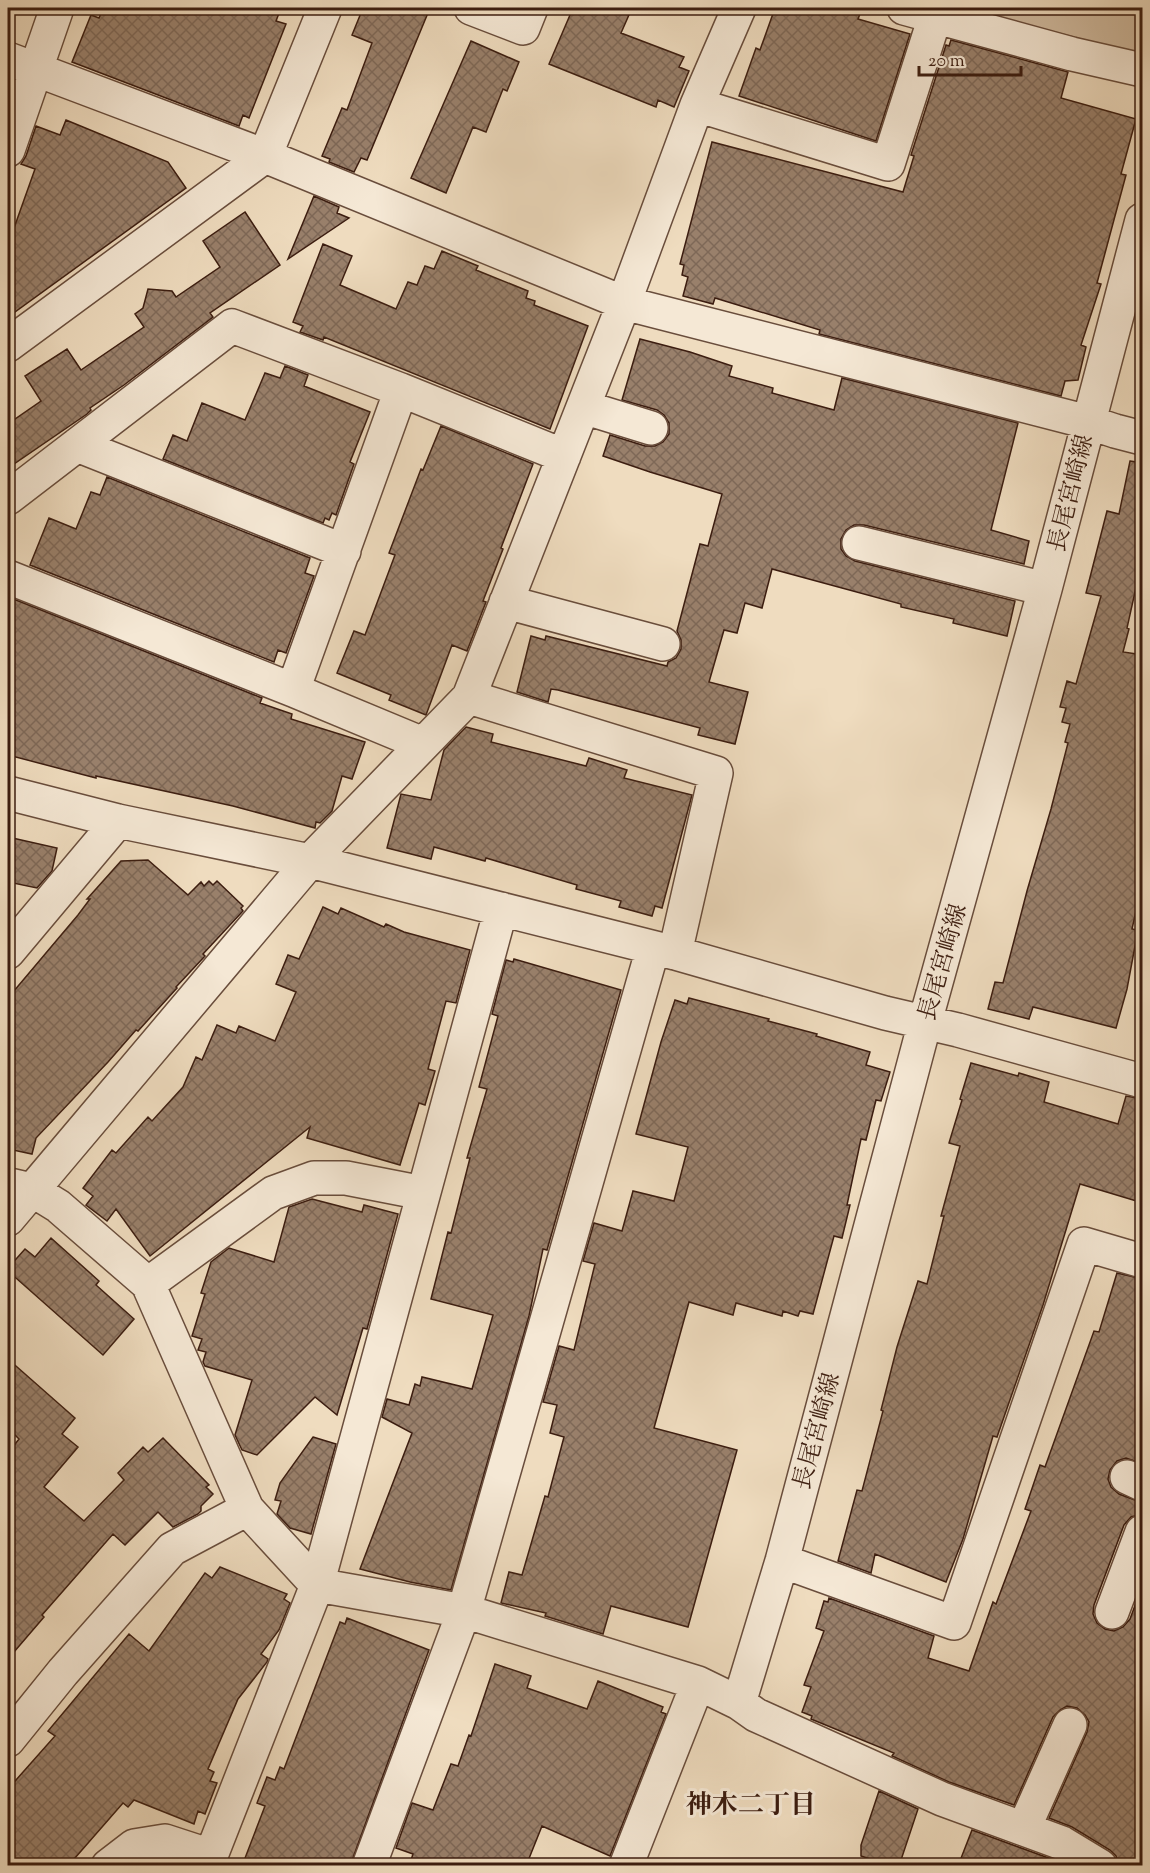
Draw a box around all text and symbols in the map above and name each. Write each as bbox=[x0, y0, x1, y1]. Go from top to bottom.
scale bar bbox=[919, 39, 1021, 77]
text: 20 m bbox=[928, 49, 965, 75]
street label: 長尾宮崎線 bbox=[1041, 431, 1103, 556]
street label: 長尾宮崎線 bbox=[911, 900, 977, 1025]
street label: 長尾宮崎線 bbox=[786, 1369, 850, 1494]
district label: 神木二丁目 bbox=[686, 1788, 816, 1825]

